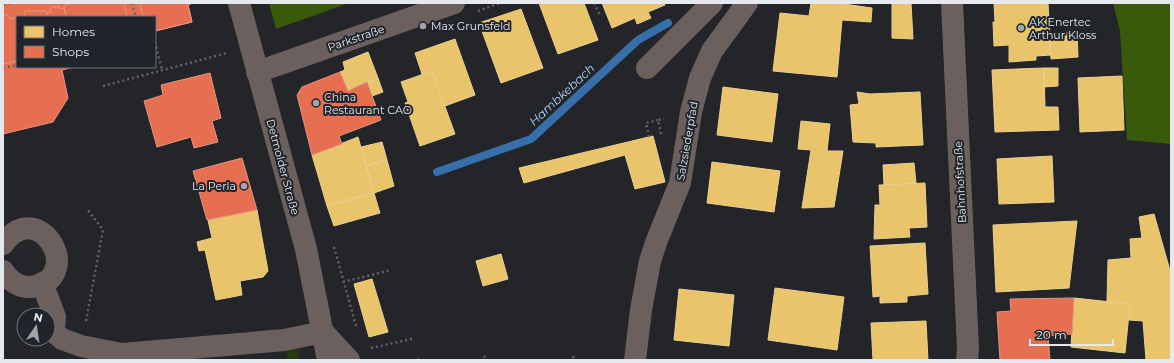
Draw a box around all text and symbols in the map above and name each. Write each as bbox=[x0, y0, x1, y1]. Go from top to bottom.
place label: AK Enertec Arthur Kloss bbox=[1029, 15, 1097, 42]
legend bbox=[16, 16, 156, 68]
place label: Max Grunsfeld bbox=[431, 19, 511, 33]
marker: Max Grunsfeld bbox=[418, 21, 428, 31]
street label: Parkstraße bbox=[326, 22, 387, 54]
marker: AK Enertec Arthur Kloss bbox=[1016, 23, 1026, 33]
text: Homes bbox=[52, 24, 95, 39]
text: Shops bbox=[52, 44, 89, 59]
water label: Hambkebach bbox=[526, 61, 597, 129]
place label: China Restaurant CAO bbox=[324, 90, 412, 117]
marker: China Restaurant CAO bbox=[311, 98, 321, 108]
street label: Salzsiederpfad bbox=[673, 100, 701, 182]
street label: Detmolder Straße bbox=[263, 117, 303, 217]
street label: Bahnhofstraße bbox=[951, 140, 969, 223]
place label: La Perla bbox=[192, 179, 236, 193]
marker: La Perla bbox=[239, 181, 249, 191]
north arrow bbox=[16, 307, 56, 347]
text: N bbox=[32, 309, 44, 325]
scale bar bbox=[1030, 321, 1113, 347]
text: 20 m bbox=[1036, 327, 1067, 342]

